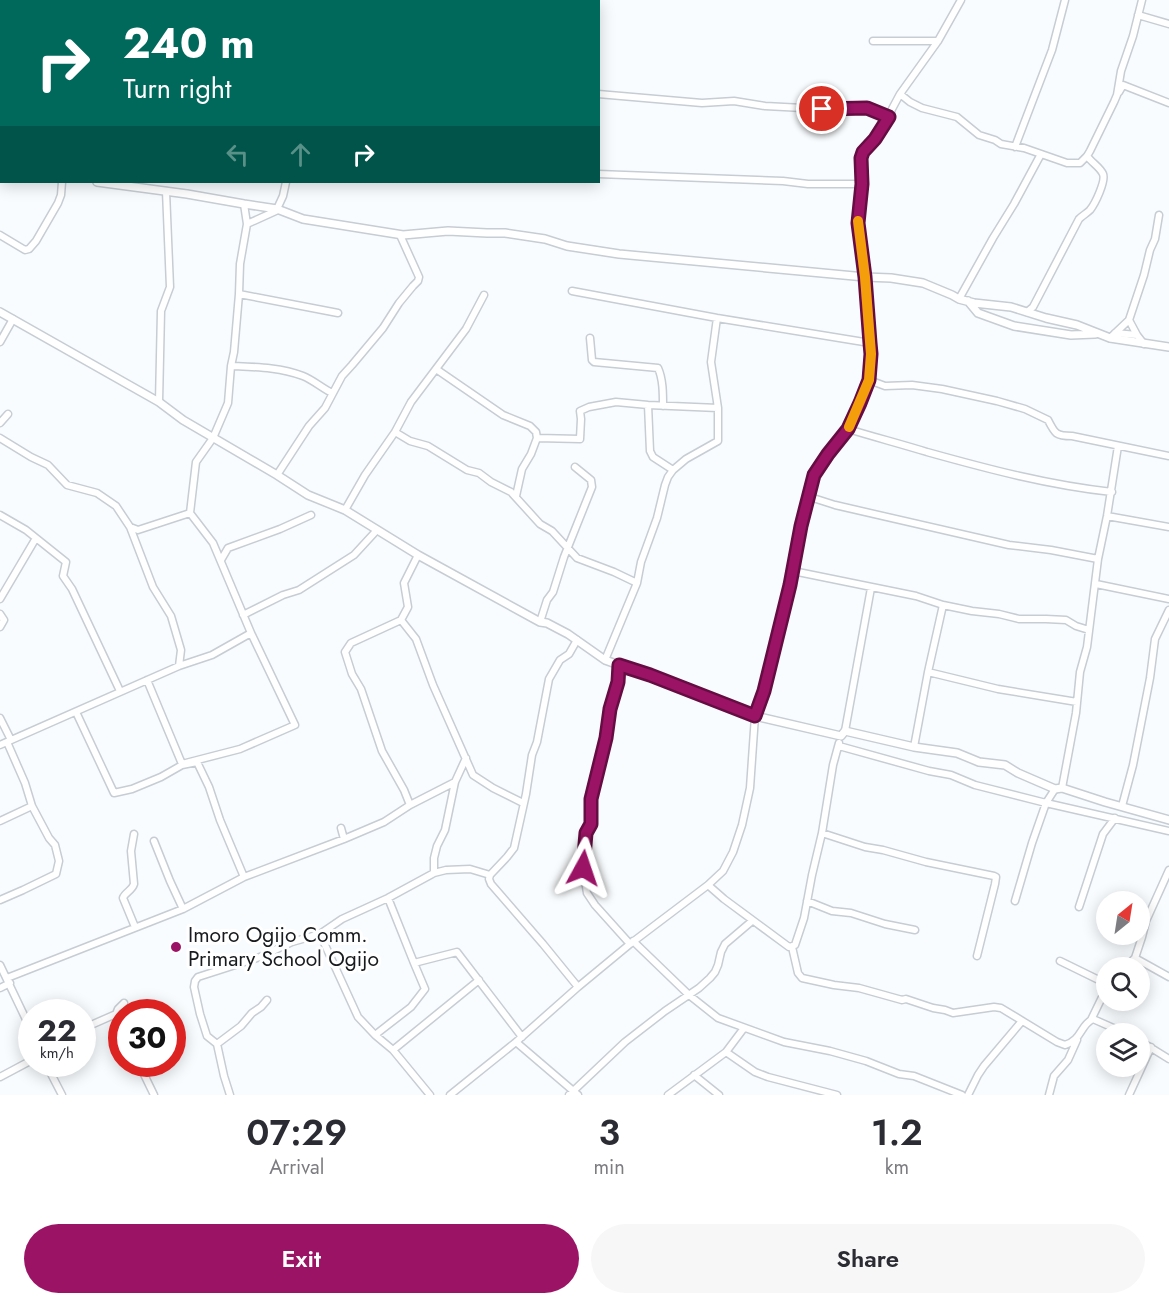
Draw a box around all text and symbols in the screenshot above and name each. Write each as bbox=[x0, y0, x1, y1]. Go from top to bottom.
text: 240 m bbox=[123, 13, 255, 74]
icon: right bbox=[24, 24, 102, 102]
text: Turn right bbox=[123, 69, 231, 108]
pin bbox=[796, 83, 847, 134]
icon: arrive bbox=[805, 92, 838, 125]
icon: left bbox=[221, 138, 254, 171]
icon: ahead bbox=[284, 138, 317, 171]
icon: right bbox=[347, 138, 380, 171]
position arrow bbox=[551, 836, 615, 900]
north arrow bbox=[1096, 891, 1150, 945]
map controls bbox=[1096, 891, 1150, 1077]
place label: Imoro Ogijo Comm. Primary School Ogijo bbox=[188, 920, 379, 974]
marker: Imoro Ogijo Comm. Primary School Ogijo bbox=[169, 940, 183, 954]
button: search bbox=[1096, 957, 1150, 1011]
speed limit sign: 30 bbox=[108, 999, 186, 1077]
text: 22 bbox=[37, 1009, 77, 1052]
button: layers bbox=[1096, 1023, 1150, 1077]
text: km/h bbox=[40, 1042, 74, 1064]
text: 07:29 bbox=[246, 1106, 347, 1158]
text: 3 bbox=[598, 1106, 620, 1158]
text: 1.2 bbox=[871, 1106, 923, 1158]
text: Arrival bbox=[269, 1153, 324, 1182]
text: min bbox=[594, 1153, 625, 1182]
text: km bbox=[885, 1153, 909, 1182]
button: Exit bbox=[24, 1224, 579, 1293]
button: Share bbox=[591, 1224, 1145, 1293]

